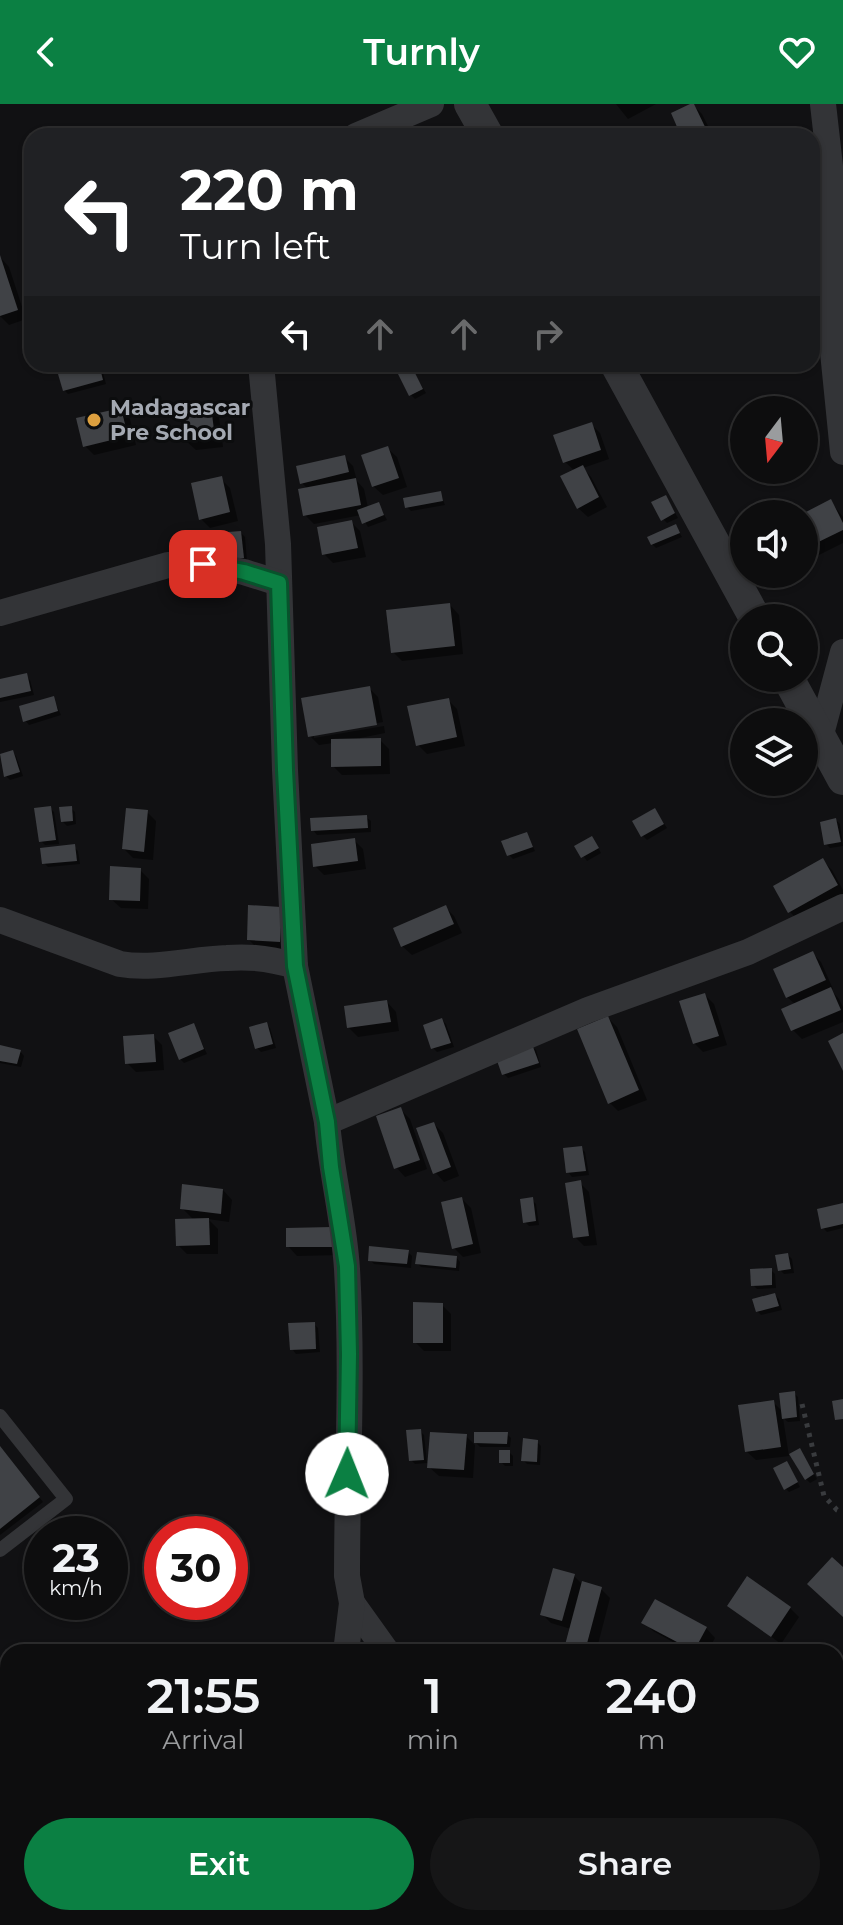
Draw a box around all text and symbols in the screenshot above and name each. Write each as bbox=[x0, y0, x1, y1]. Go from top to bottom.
icon: back bbox=[24, 30, 68, 74]
text: Turnly bbox=[363, 30, 480, 74]
icon: heart bbox=[775, 30, 819, 74]
text: 220 m bbox=[180, 156, 359, 224]
icon: left bbox=[48, 160, 152, 264]
text: Turn left bbox=[180, 224, 331, 268]
icon: left bbox=[274, 312, 318, 356]
icon: ahead bbox=[358, 312, 402, 356]
icon: ahead bbox=[442, 312, 486, 356]
icon: right bbox=[526, 312, 570, 356]
place label: Madagascar Pre School bbox=[110, 394, 250, 446]
north arrow bbox=[730, 396, 818, 484]
map controls bbox=[730, 396, 818, 796]
marker: Madagascar Pre School bbox=[85, 411, 103, 429]
button: sound bbox=[730, 500, 818, 588]
pin bbox=[169, 530, 237, 598]
icon: arrive bbox=[181, 542, 225, 586]
button: search bbox=[730, 604, 818, 692]
button: layers bbox=[730, 708, 818, 796]
position arrow bbox=[305, 1432, 389, 1516]
speed limit sign: 30 bbox=[144, 1516, 248, 1620]
text: 23 bbox=[52, 1533, 100, 1582]
text: km/h bbox=[49, 1576, 103, 1600]
text: 21:55 bbox=[146, 1667, 260, 1725]
text: 1 bbox=[424, 1667, 442, 1725]
text: 240 bbox=[605, 1667, 698, 1725]
text: Arrival bbox=[162, 1724, 244, 1756]
text: min bbox=[407, 1724, 459, 1756]
text: m bbox=[638, 1724, 665, 1756]
button: Exit bbox=[24, 1818, 414, 1910]
button: Share bbox=[430, 1818, 820, 1910]

